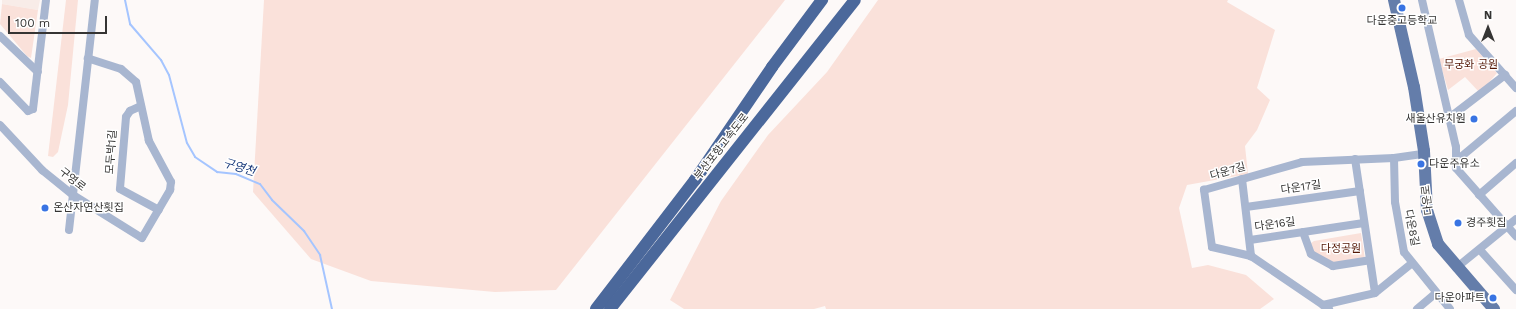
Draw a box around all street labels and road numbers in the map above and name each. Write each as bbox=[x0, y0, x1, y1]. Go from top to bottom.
street label: 부산포항고속도로 bbox=[692, 111, 752, 183]
street label: 모두박1길 bbox=[104, 129, 120, 175]
street label: 다운7길 bbox=[1209, 161, 1247, 183]
street label: 구영로 bbox=[56, 165, 88, 195]
street label: 다운17길 bbox=[1280, 179, 1322, 197]
street label: 다운로 bbox=[1420, 184, 1436, 216]
street label: 다운8길 bbox=[1401, 209, 1421, 247]
street label: 다운16길 bbox=[1254, 216, 1296, 234]

